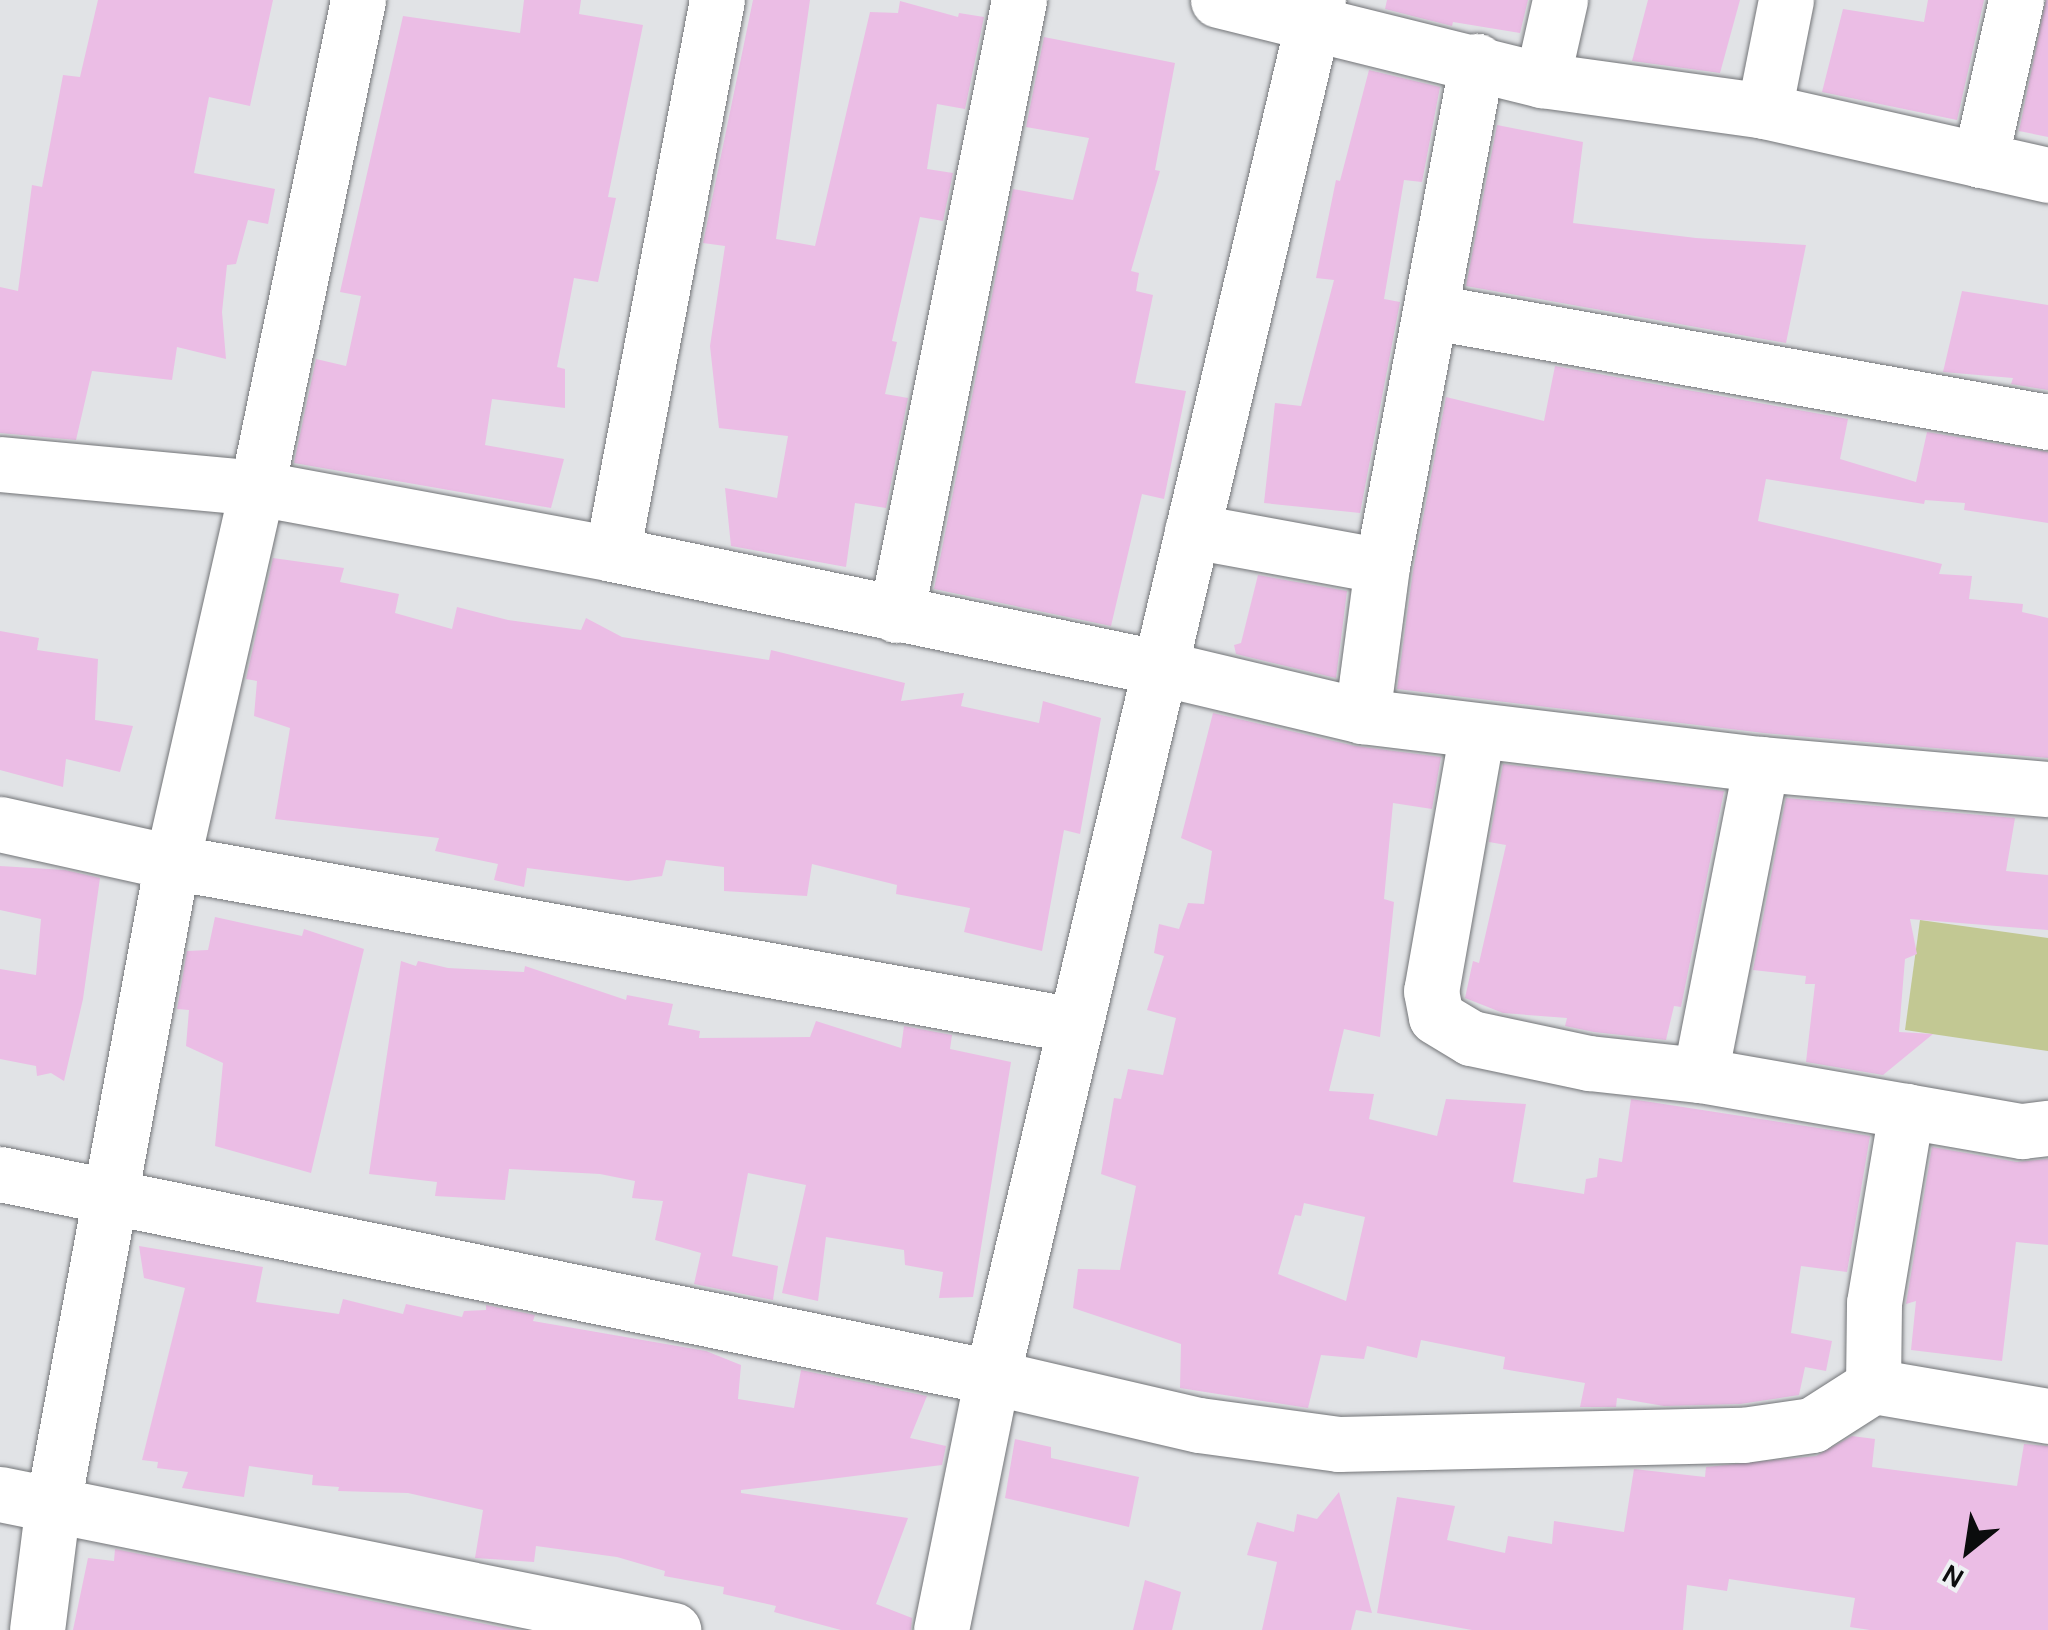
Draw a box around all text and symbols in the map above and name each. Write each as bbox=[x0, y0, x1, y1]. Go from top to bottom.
north arrow bbox=[1918, 1500, 2018, 1600]
text: N bbox=[1936, 1557, 1970, 1596]

